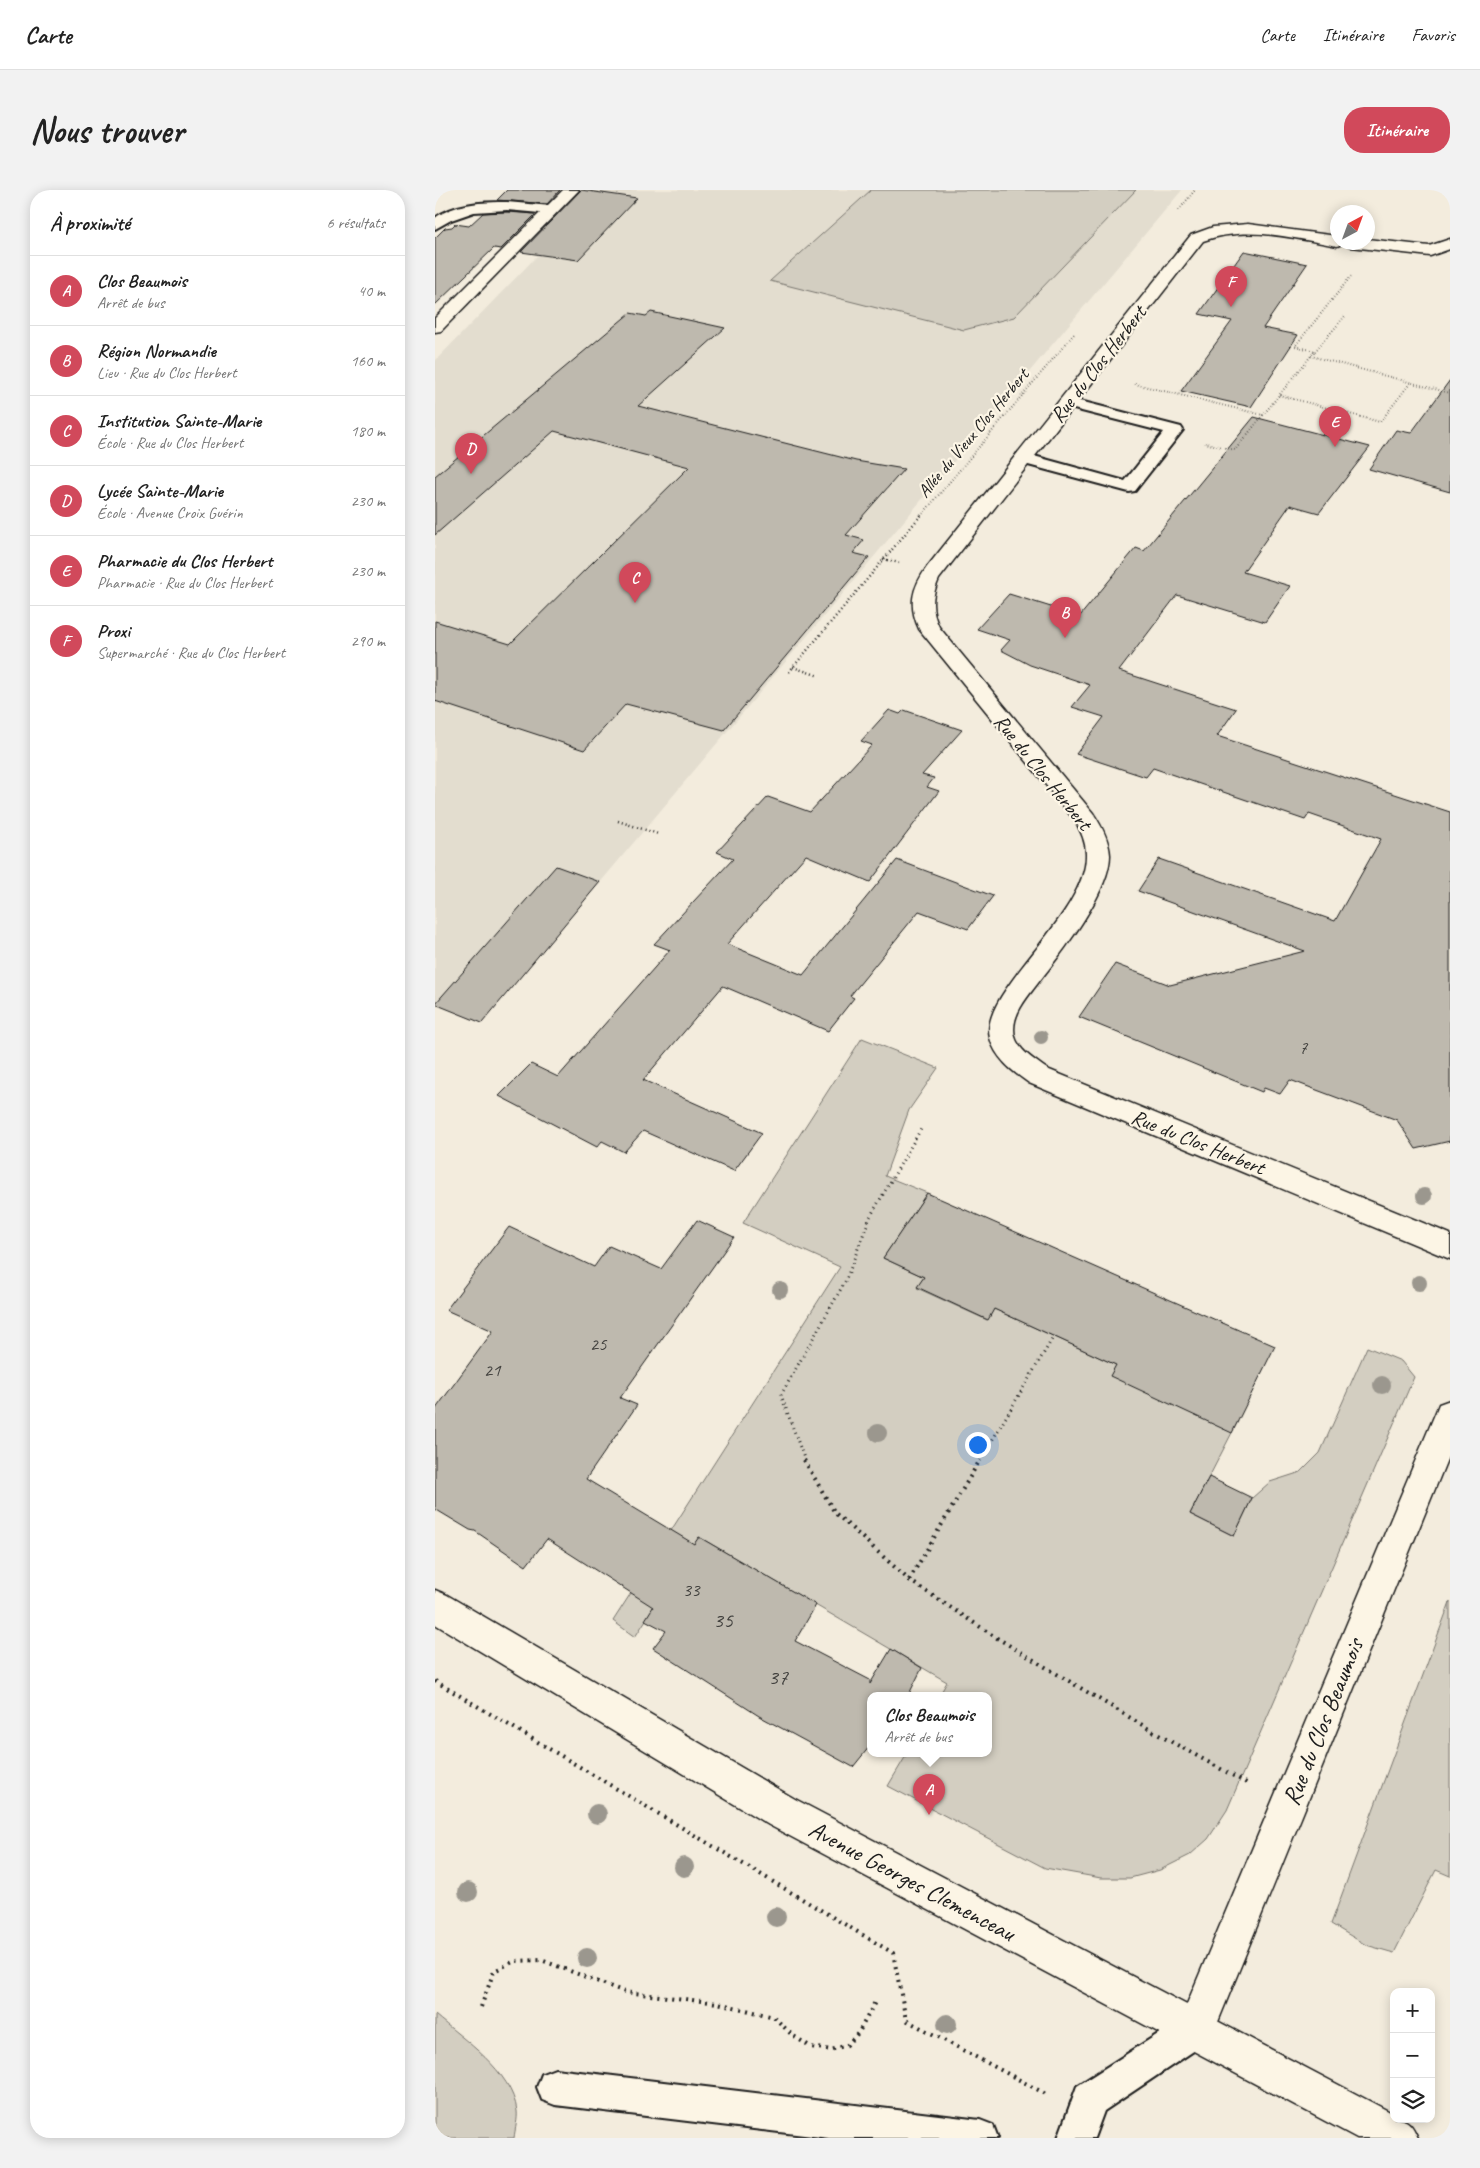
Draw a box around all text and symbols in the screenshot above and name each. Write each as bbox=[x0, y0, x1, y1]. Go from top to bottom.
text: Carte bbox=[25, 20, 72, 50]
text: Carte bbox=[1260, 24, 1295, 46]
text: Itinéraire bbox=[1323, 24, 1384, 46]
text: Favoris bbox=[1412, 24, 1455, 46]
button: Itinéraire bbox=[1344, 107, 1450, 153]
text: Nous trouver bbox=[30, 108, 184, 153]
north arrow bbox=[1330, 205, 1375, 250]
text: À proximité bbox=[50, 210, 130, 236]
text: 6 résultats bbox=[326, 213, 385, 233]
pin: F bbox=[1215, 266, 1247, 307]
text: Clos Beaumois bbox=[97, 269, 187, 293]
text: A bbox=[62, 281, 70, 301]
text: 40 m bbox=[358, 281, 385, 301]
text: Arrêt de bus bbox=[97, 293, 164, 313]
street label: Rue du Clos Herbert bbox=[1044, 299, 1153, 428]
text: Région Normandie bbox=[97, 339, 216, 363]
text: B bbox=[62, 351, 70, 371]
text: 160 m bbox=[351, 351, 385, 371]
street label: Allée du Vieux Clos Herbert bbox=[913, 362, 1035, 502]
text: Lieu · Rue du Clos Herbert bbox=[97, 363, 236, 383]
pin: E bbox=[1319, 406, 1351, 447]
text: Institution Sainte-Marie bbox=[97, 409, 261, 433]
text: C bbox=[62, 421, 70, 441]
text: 180 m bbox=[351, 421, 385, 441]
text: École · Rue du Clos Herbert bbox=[97, 433, 243, 453]
pin: D bbox=[455, 433, 487, 474]
text: Lycée Sainte-Marie bbox=[97, 479, 223, 503]
text: D bbox=[61, 491, 71, 511]
text: 230 m bbox=[351, 491, 385, 511]
text: École · Avenue Croix Guérin bbox=[97, 503, 243, 523]
text: Pharmacie du Clos Herbert bbox=[97, 549, 272, 573]
text: E bbox=[62, 561, 70, 581]
text: 230 m bbox=[351, 561, 385, 581]
pin: C bbox=[619, 562, 651, 603]
text: Pharmacie · Rue du Clos Herbert bbox=[97, 573, 272, 593]
pin: B bbox=[1049, 597, 1081, 638]
text: Proxi bbox=[97, 619, 130, 643]
text: F bbox=[62, 631, 70, 651]
text: 290 m bbox=[351, 631, 385, 651]
text: Supermarché · Rue du Clos Herbert bbox=[97, 643, 285, 663]
street label: Rue du Clos Herbert bbox=[988, 709, 1099, 837]
house number: 7 bbox=[1299, 1036, 1309, 1060]
street label: Rue du Clos Herbert bbox=[1128, 1103, 1270, 1181]
house number: 25 bbox=[589, 1332, 608, 1356]
house number: 21 bbox=[483, 1358, 502, 1382]
your location bbox=[965, 1432, 991, 1458]
house number: 33 bbox=[682, 1578, 701, 1602]
house number: 35 bbox=[713, 1606, 734, 1634]
street label: Rue du Clos Beaumois bbox=[1275, 1632, 1372, 1810]
house number: 37 bbox=[768, 1663, 789, 1691]
popup bbox=[867, 1692, 992, 1757]
text: Clos Beaumois bbox=[885, 1703, 974, 1727]
text: Arrêt de bus bbox=[885, 1727, 952, 1747]
pin: A bbox=[913, 1774, 945, 1815]
street label: Avenue Georges Clemenceau bbox=[803, 1813, 1022, 1950]
map controls bbox=[1390, 1988, 1435, 2123]
button: + bbox=[1390, 1988, 1435, 2033]
button: − bbox=[1390, 2033, 1435, 2078]
button: layers bbox=[1390, 2078, 1435, 2123]

